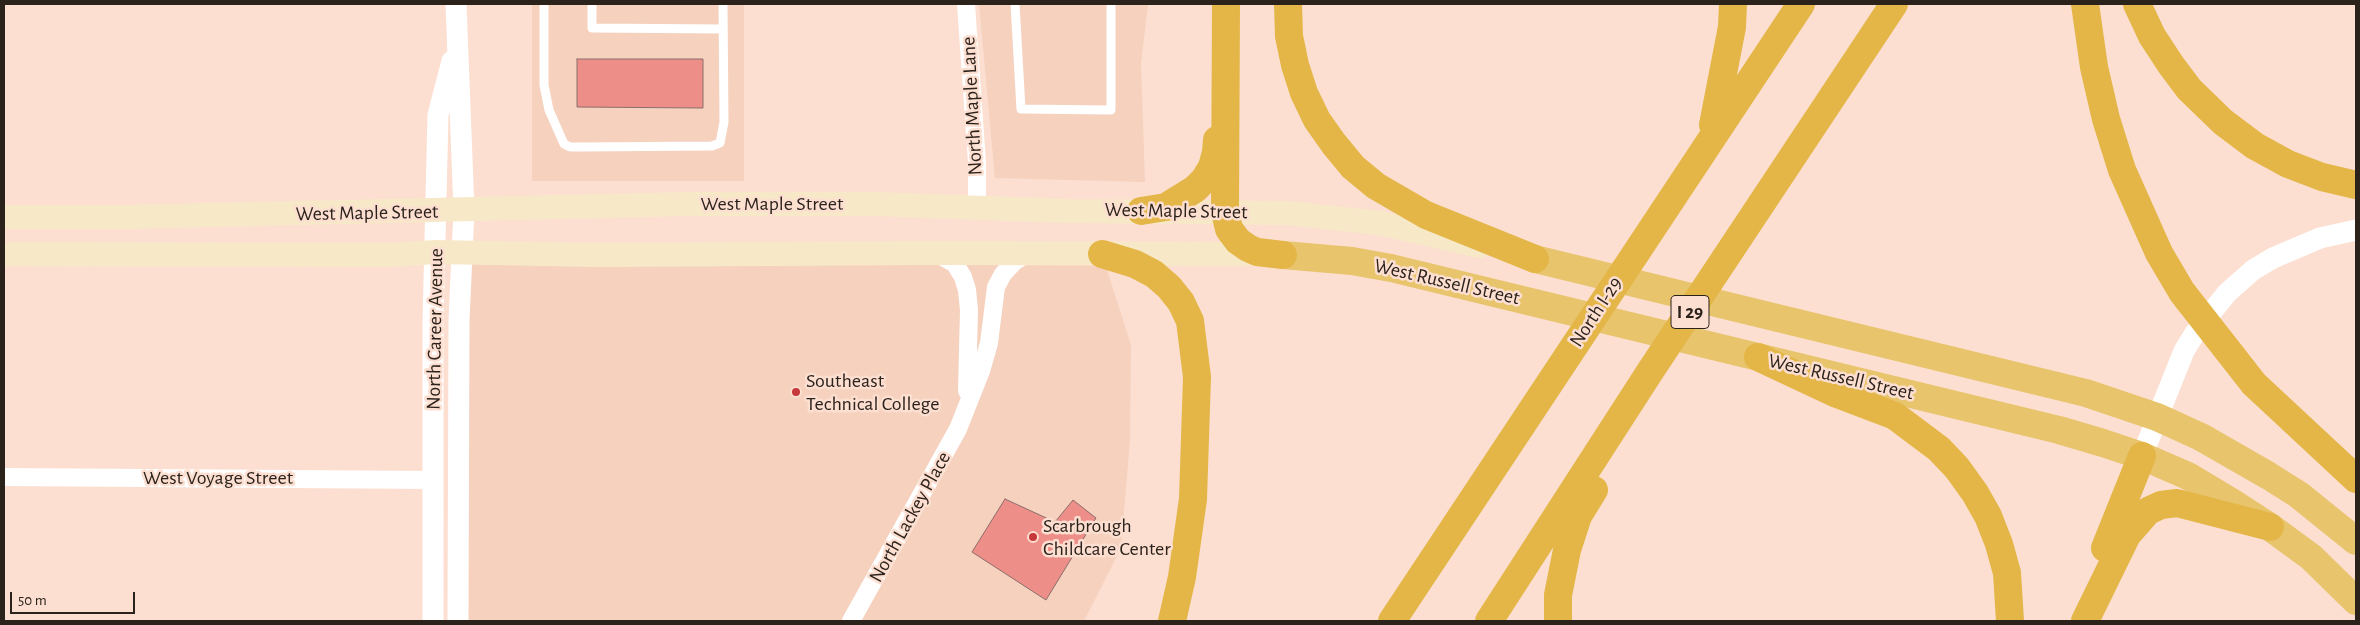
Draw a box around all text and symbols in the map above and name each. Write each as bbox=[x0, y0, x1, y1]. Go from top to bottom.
street label: North Maple Lane bbox=[956, 36, 988, 176]
street label: West Maple Street bbox=[701, 192, 843, 216]
street label: West Maple Street bbox=[1104, 198, 1248, 224]
street label: West Maple Street bbox=[295, 200, 439, 226]
street label: North Career Avenue bbox=[422, 248, 448, 410]
street label: West Russell Street bbox=[1372, 254, 1522, 310]
street label: North I-29 bbox=[1564, 272, 1628, 352]
road number: I 29 bbox=[1671, 296, 1709, 328]
street label: West Russell Street bbox=[1766, 349, 1916, 405]
place label: Southeast Technical College bbox=[806, 369, 939, 416]
marker: Southeast Technical College bbox=[790, 386, 802, 398]
street label: North Lackey Place bbox=[864, 447, 956, 587]
street label: West Voyage Street bbox=[143, 466, 293, 490]
place label: Scarbrough Childcare Center bbox=[1043, 514, 1171, 561]
marker: Scarbrough Childcare Center bbox=[1027, 531, 1039, 543]
scale bar bbox=[12, 582, 138, 614]
text: 50 m bbox=[18, 593, 47, 608]

